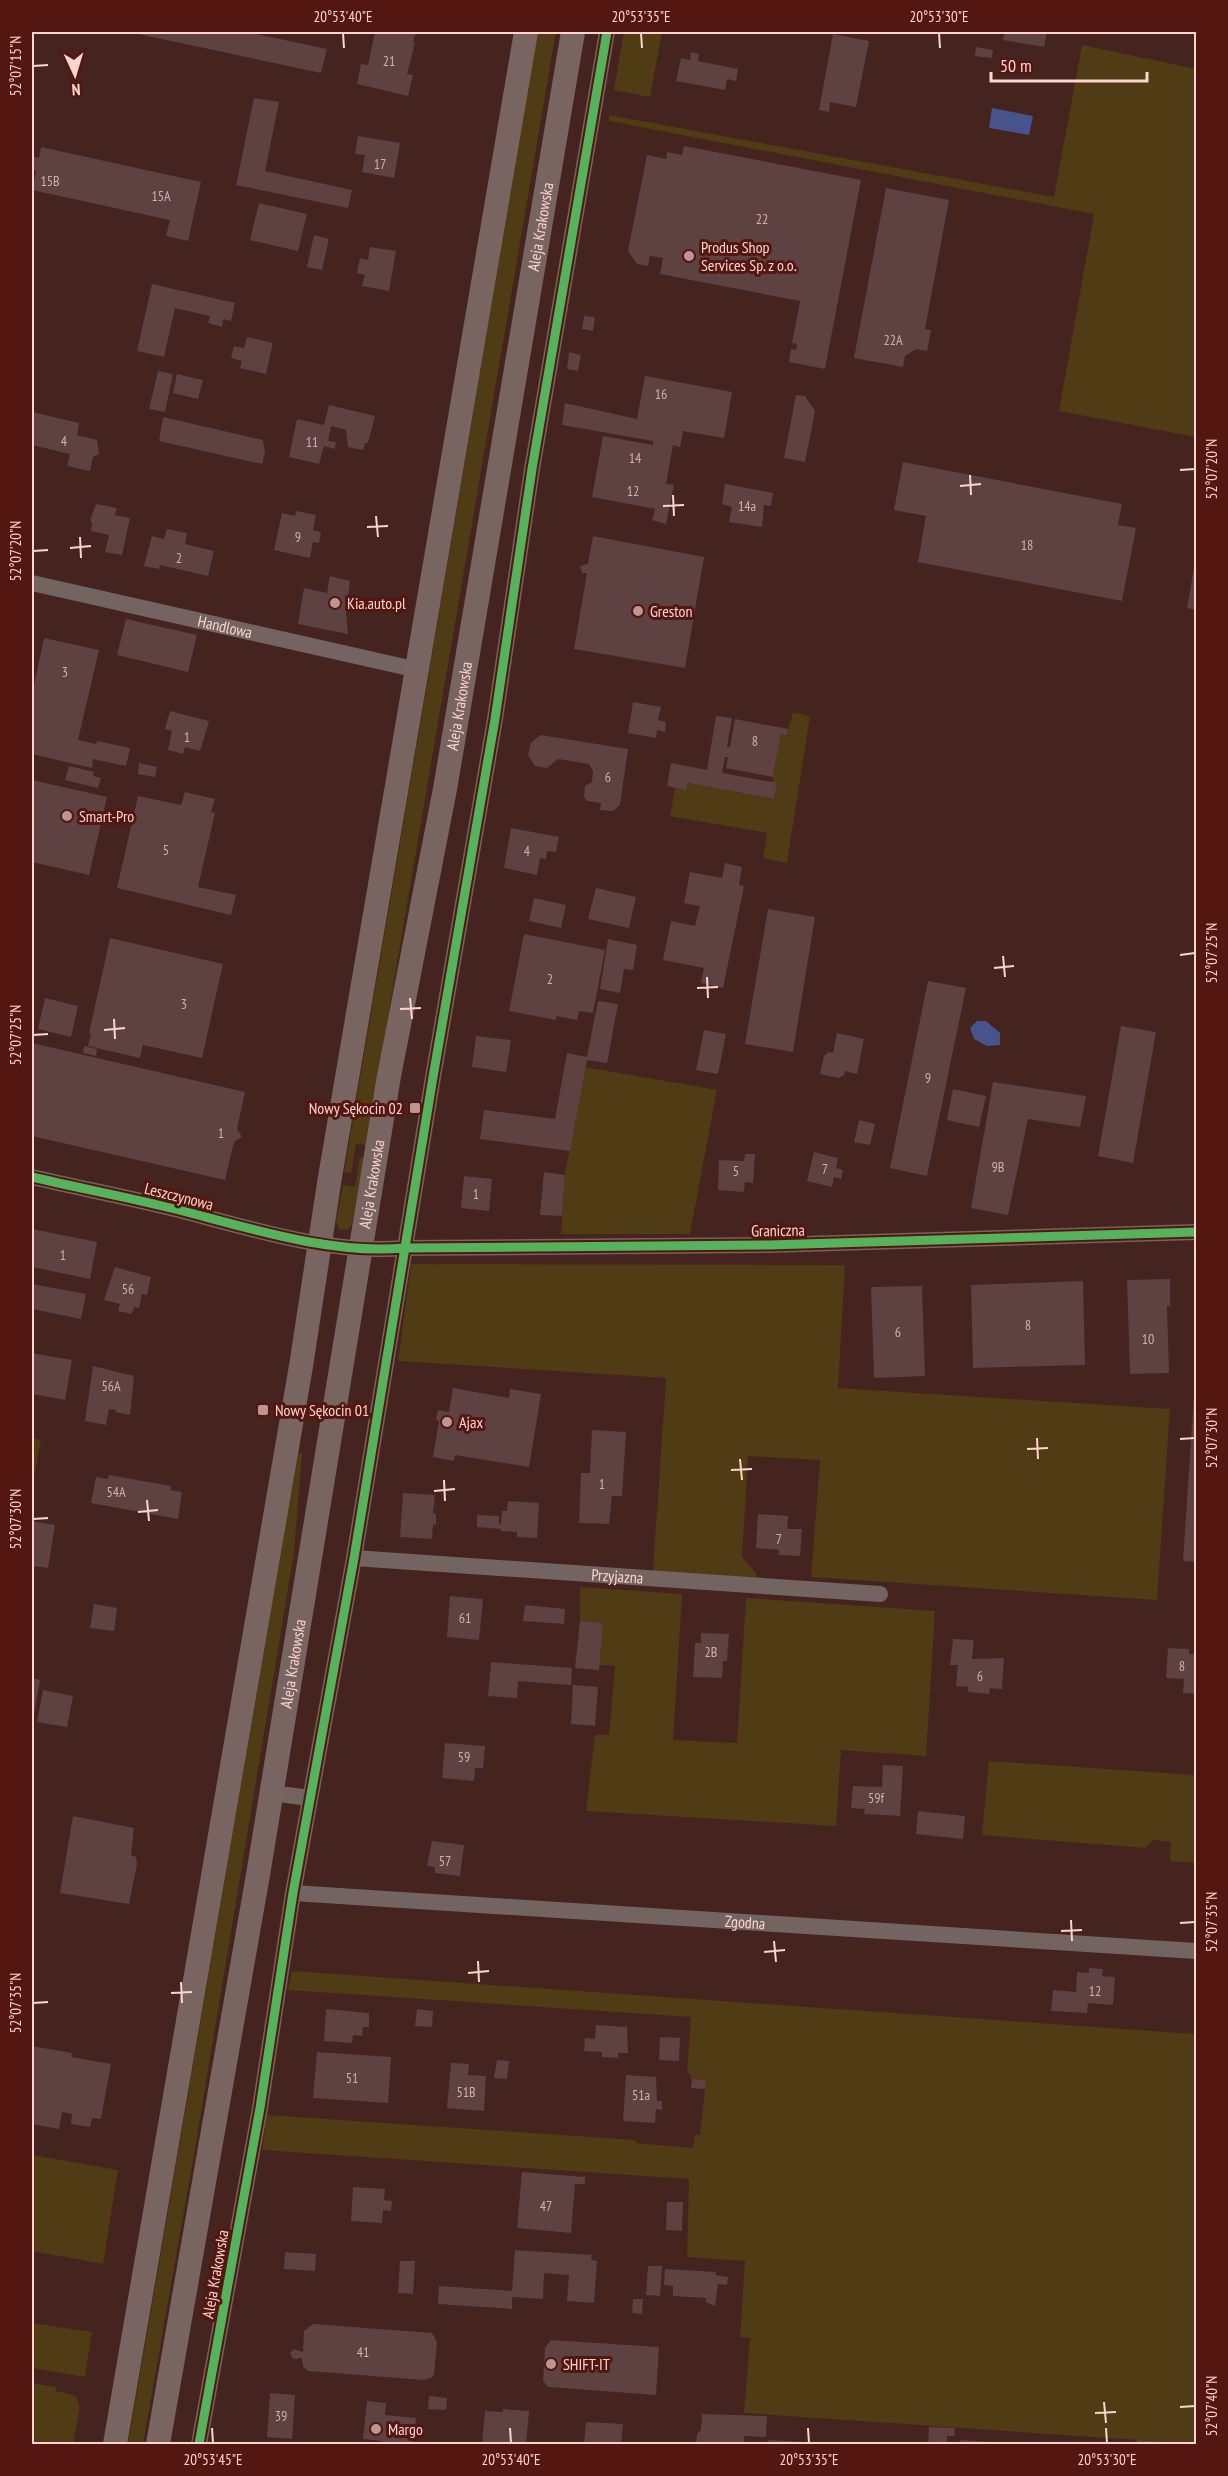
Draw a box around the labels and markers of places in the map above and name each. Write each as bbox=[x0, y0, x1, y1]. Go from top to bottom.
place label: Produs Shop Services Sp. z o.o. bbox=[701, 237, 797, 275]
marker: Produs Shop Services Sp. z o.o. bbox=[682, 249, 696, 263]
place label: Kia.auto.pl bbox=[347, 593, 406, 613]
marker: Kia.auto.pl bbox=[328, 596, 342, 610]
place label: Greston bbox=[650, 601, 692, 621]
marker: Greston bbox=[631, 604, 645, 618]
place label: Smart-Pro bbox=[79, 806, 134, 826]
marker: Smart-Pro bbox=[60, 809, 74, 823]
place label: Nowy Sękocin 02 bbox=[309, 1098, 403, 1118]
marker: Nowy Sękocin 02 bbox=[408, 1101, 422, 1115]
place label: Nowy Sękocin 01 bbox=[275, 1400, 369, 1420]
marker: Nowy Sękocin 01 bbox=[256, 1403, 270, 1417]
place label: Ajax bbox=[459, 1412, 483, 1432]
marker: Ajax bbox=[440, 1415, 454, 1429]
place label: SHIFT-IT bbox=[563, 2354, 610, 2374]
marker: SHIFT-IT bbox=[544, 2357, 558, 2371]
place label: Margo bbox=[388, 2419, 423, 2439]
marker: Margo bbox=[369, 2422, 383, 2436]

